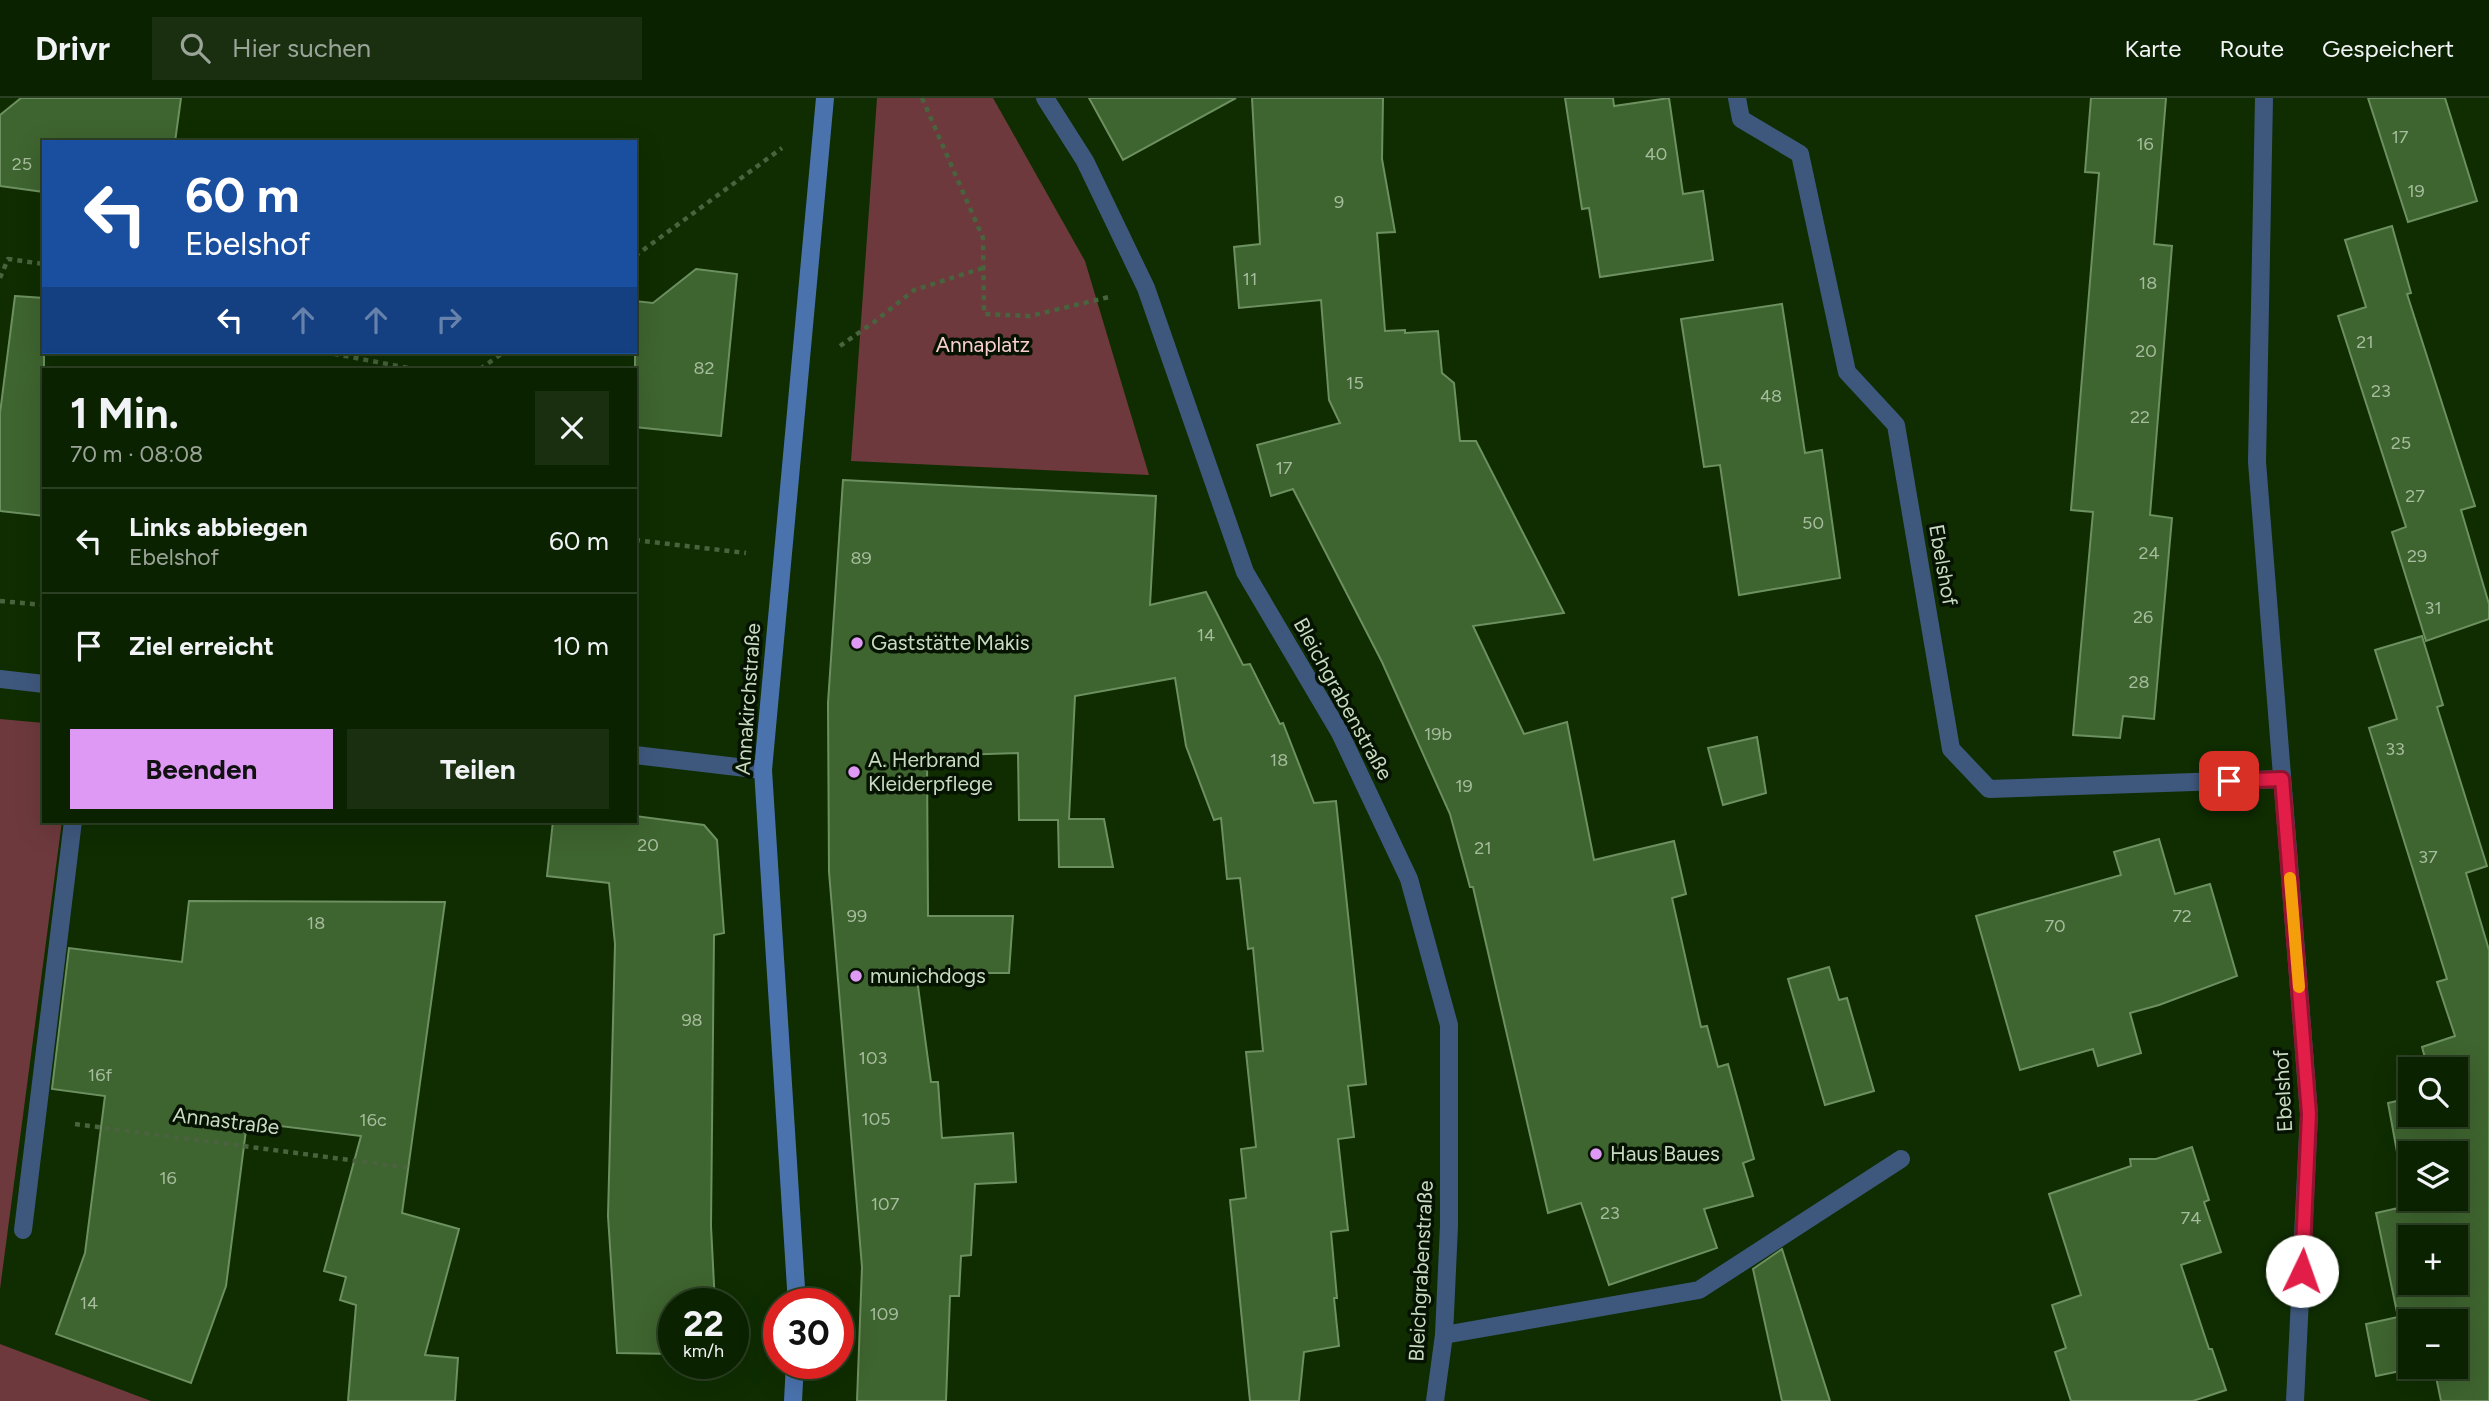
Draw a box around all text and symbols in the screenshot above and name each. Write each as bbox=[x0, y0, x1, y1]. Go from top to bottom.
search box bbox=[152, 17, 642, 80]
text: Drivr bbox=[35, 29, 110, 68]
icon: search bbox=[176, 29, 214, 67]
text: Hier suchen bbox=[232, 32, 371, 64]
text: Karte bbox=[2125, 34, 2181, 63]
text: Route bbox=[2219, 34, 2284, 63]
text: Gespeichert bbox=[2322, 34, 2454, 63]
house number: 17 bbox=[2391, 126, 2409, 148]
house number: 16 bbox=[2136, 133, 2154, 155]
house number: 40 bbox=[1645, 143, 1667, 165]
house number: 25 bbox=[12, 153, 32, 175]
text: 60 m bbox=[185, 165, 300, 224]
icon: left bbox=[70, 168, 161, 259]
house number: 19 bbox=[2407, 180, 2425, 202]
house number: 9 bbox=[1334, 191, 1344, 213]
text: Ebelshof bbox=[185, 225, 310, 263]
house number: 11 bbox=[1243, 268, 1257, 290]
house number: 18 bbox=[2139, 272, 2157, 294]
icon: left bbox=[211, 301, 249, 339]
icon: ahead bbox=[284, 301, 322, 339]
icon: ahead bbox=[357, 301, 395, 339]
icon: right bbox=[430, 301, 468, 339]
house number: 21 bbox=[2356, 331, 2374, 353]
park label: Annaplatz bbox=[936, 332, 1030, 357]
house number: 20 bbox=[2135, 340, 2157, 362]
house number: 82 bbox=[693, 357, 715, 379]
house number: 15 bbox=[1346, 372, 1364, 394]
house number: 23 bbox=[2371, 380, 2391, 402]
house number: 48 bbox=[1760, 385, 1782, 407]
text: 1 Min. bbox=[70, 388, 179, 439]
button: close bbox=[535, 391, 609, 465]
house number: 22 bbox=[2130, 406, 2150, 428]
house number: 25 bbox=[2391, 432, 2411, 454]
text: 70 m · 08:08 bbox=[70, 440, 203, 468]
house number: 17 bbox=[1275, 457, 1293, 479]
house number: 27 bbox=[2405, 485, 2425, 507]
text: Links abbiegen bbox=[129, 511, 308, 543]
house number: 50 bbox=[1802, 512, 1824, 534]
icon: left bbox=[70, 522, 108, 560]
street label: Ebelshof bbox=[1924, 522, 1963, 608]
text: 60 m bbox=[549, 525, 609, 557]
house number: 24 bbox=[2138, 542, 2160, 564]
text: Ebelshof bbox=[129, 543, 219, 571]
house number: 29 bbox=[2407, 545, 2427, 567]
house number: 89 bbox=[850, 547, 872, 569]
house number: 31 bbox=[2424, 597, 2442, 619]
house number: 26 bbox=[2133, 606, 2153, 628]
street label: Bleichgrabenstraße bbox=[1289, 613, 1398, 784]
street label: Annakirchstraße bbox=[730, 622, 765, 776]
house number: 14 bbox=[1197, 624, 1215, 646]
icon: arrive bbox=[70, 627, 108, 665]
text: Ziel erreicht bbox=[129, 630, 274, 662]
text: 10 m bbox=[553, 630, 609, 662]
place label: Gaststätte Makis bbox=[871, 630, 1030, 655]
marker: Gaststätte Makis bbox=[849, 635, 865, 651]
house number: 28 bbox=[2128, 671, 2150, 693]
house number: 19b bbox=[1424, 723, 1452, 745]
button: Beenden bbox=[70, 729, 333, 809]
button: Teilen bbox=[347, 729, 609, 809]
house number: 33 bbox=[2385, 738, 2405, 760]
place label: A. Herbrand Kleiderpflege bbox=[868, 747, 993, 796]
house number: 18 bbox=[1270, 749, 1288, 771]
pin bbox=[2199, 751, 2259, 811]
icon: arrive bbox=[2210, 762, 2248, 800]
marker: A. Herbrand Kleiderpflege bbox=[846, 764, 862, 780]
house number: 19 bbox=[1455, 775, 1473, 797]
house number: 20 bbox=[637, 834, 659, 856]
house number: 21 bbox=[1474, 837, 1492, 859]
house number: 37 bbox=[2418, 846, 2438, 868]
house number: 99 bbox=[847, 905, 867, 927]
house number: 72 bbox=[2172, 905, 2192, 927]
house number: 18 bbox=[307, 912, 325, 934]
house number: 70 bbox=[2044, 915, 2066, 937]
place label: munichdogs bbox=[870, 963, 986, 988]
marker: munichdogs bbox=[848, 968, 864, 984]
house number: 98 bbox=[681, 1009, 703, 1031]
house number: 103 bbox=[859, 1047, 887, 1069]
street label: Ebelshof bbox=[2268, 1049, 2297, 1133]
map controls bbox=[2398, 1057, 2468, 1379]
button: search bbox=[2398, 1057, 2468, 1127]
house number: 16f bbox=[88, 1064, 112, 1086]
street label: Annastraße bbox=[171, 1102, 281, 1139]
house number: 105 bbox=[861, 1108, 891, 1130]
house number: 16c bbox=[359, 1109, 387, 1131]
place label: Haus Baues bbox=[1610, 1141, 1720, 1166]
button: layers bbox=[2398, 1141, 2468, 1211]
marker: Haus Baues bbox=[1588, 1146, 1604, 1162]
house number: 16 bbox=[159, 1167, 177, 1189]
street label: Bleichgrabenstraße bbox=[1403, 1180, 1438, 1362]
house number: 107 bbox=[871, 1193, 900, 1215]
house number: 23 bbox=[1600, 1202, 1620, 1224]
house number: 74 bbox=[2181, 1207, 2201, 1229]
button: + bbox=[2398, 1225, 2468, 1295]
position arrow bbox=[2265, 1234, 2339, 1308]
speed limit sign: 30 bbox=[763, 1288, 854, 1379]
house number: 14 bbox=[80, 1292, 98, 1314]
text: 22 bbox=[683, 1303, 724, 1345]
house number: 109 bbox=[869, 1303, 899, 1325]
button: − bbox=[2398, 1309, 2468, 1379]
text: km/h bbox=[683, 1340, 724, 1362]

